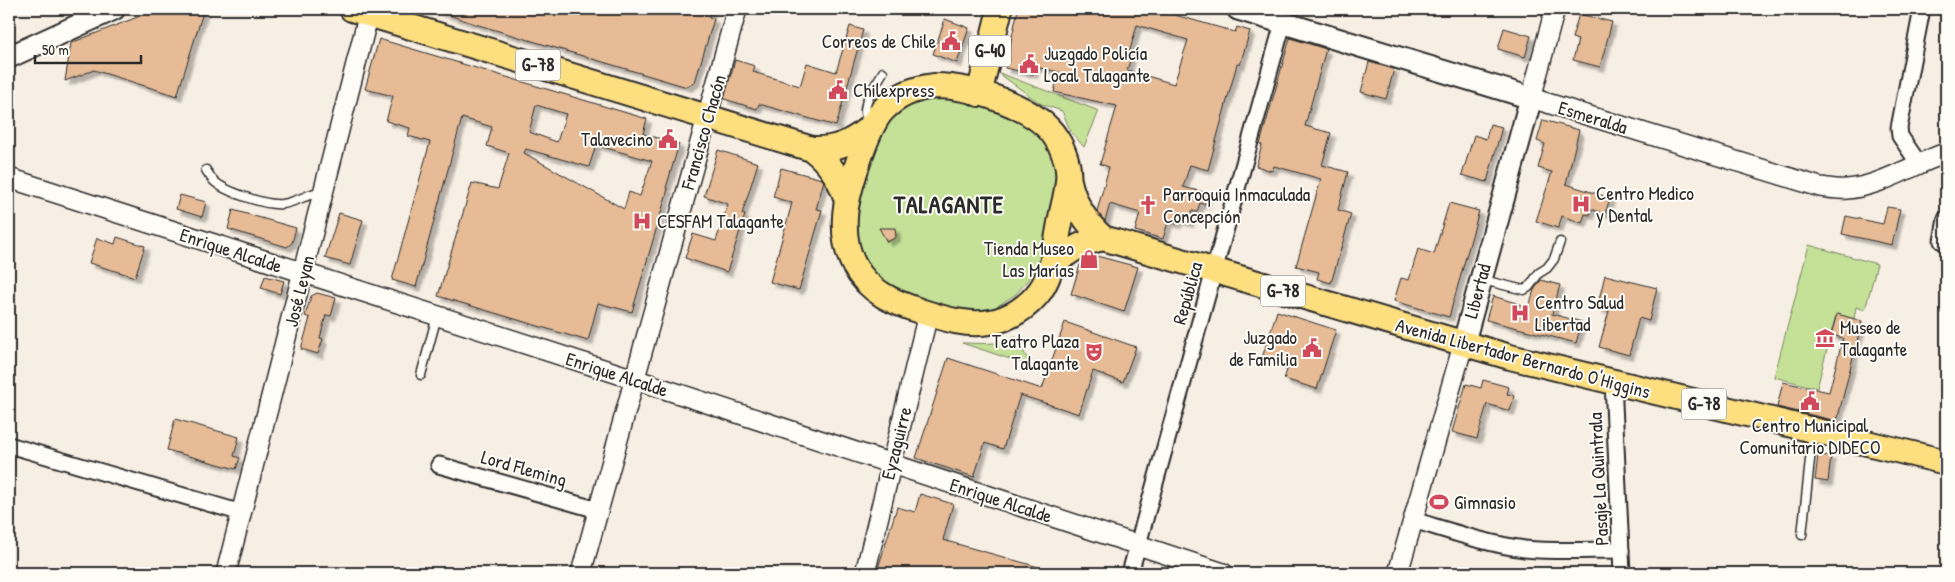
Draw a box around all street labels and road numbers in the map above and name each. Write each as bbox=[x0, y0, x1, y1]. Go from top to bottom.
road number: G-40 bbox=[969, 36, 1011, 66]
road number: G-78 bbox=[516, 50, 560, 80]
street label: Francisco Chacón bbox=[674, 72, 732, 193]
street label: Esmeralda bbox=[1555, 94, 1631, 140]
street label: Enrique Alcalde bbox=[177, 221, 286, 279]
street label: José Leyan bbox=[278, 253, 320, 329]
street label: República bbox=[1166, 258, 1208, 327]
street label: Libertad bbox=[1457, 260, 1497, 321]
road number: G-78 bbox=[1260, 276, 1306, 306]
street label: Avenida Libertador Bernardo O'Higgins bbox=[1393, 311, 1653, 405]
street label: Enrique Alcalde bbox=[563, 345, 672, 403]
road number: G-78 bbox=[1682, 388, 1726, 419]
street label: Eyzaguirre bbox=[874, 403, 918, 482]
street label: Pasaje La Quintrala bbox=[1582, 411, 1614, 546]
street label: Lord Fleming bbox=[478, 443, 570, 493]
street label: Enrique Alcalde bbox=[947, 471, 1056, 529]

